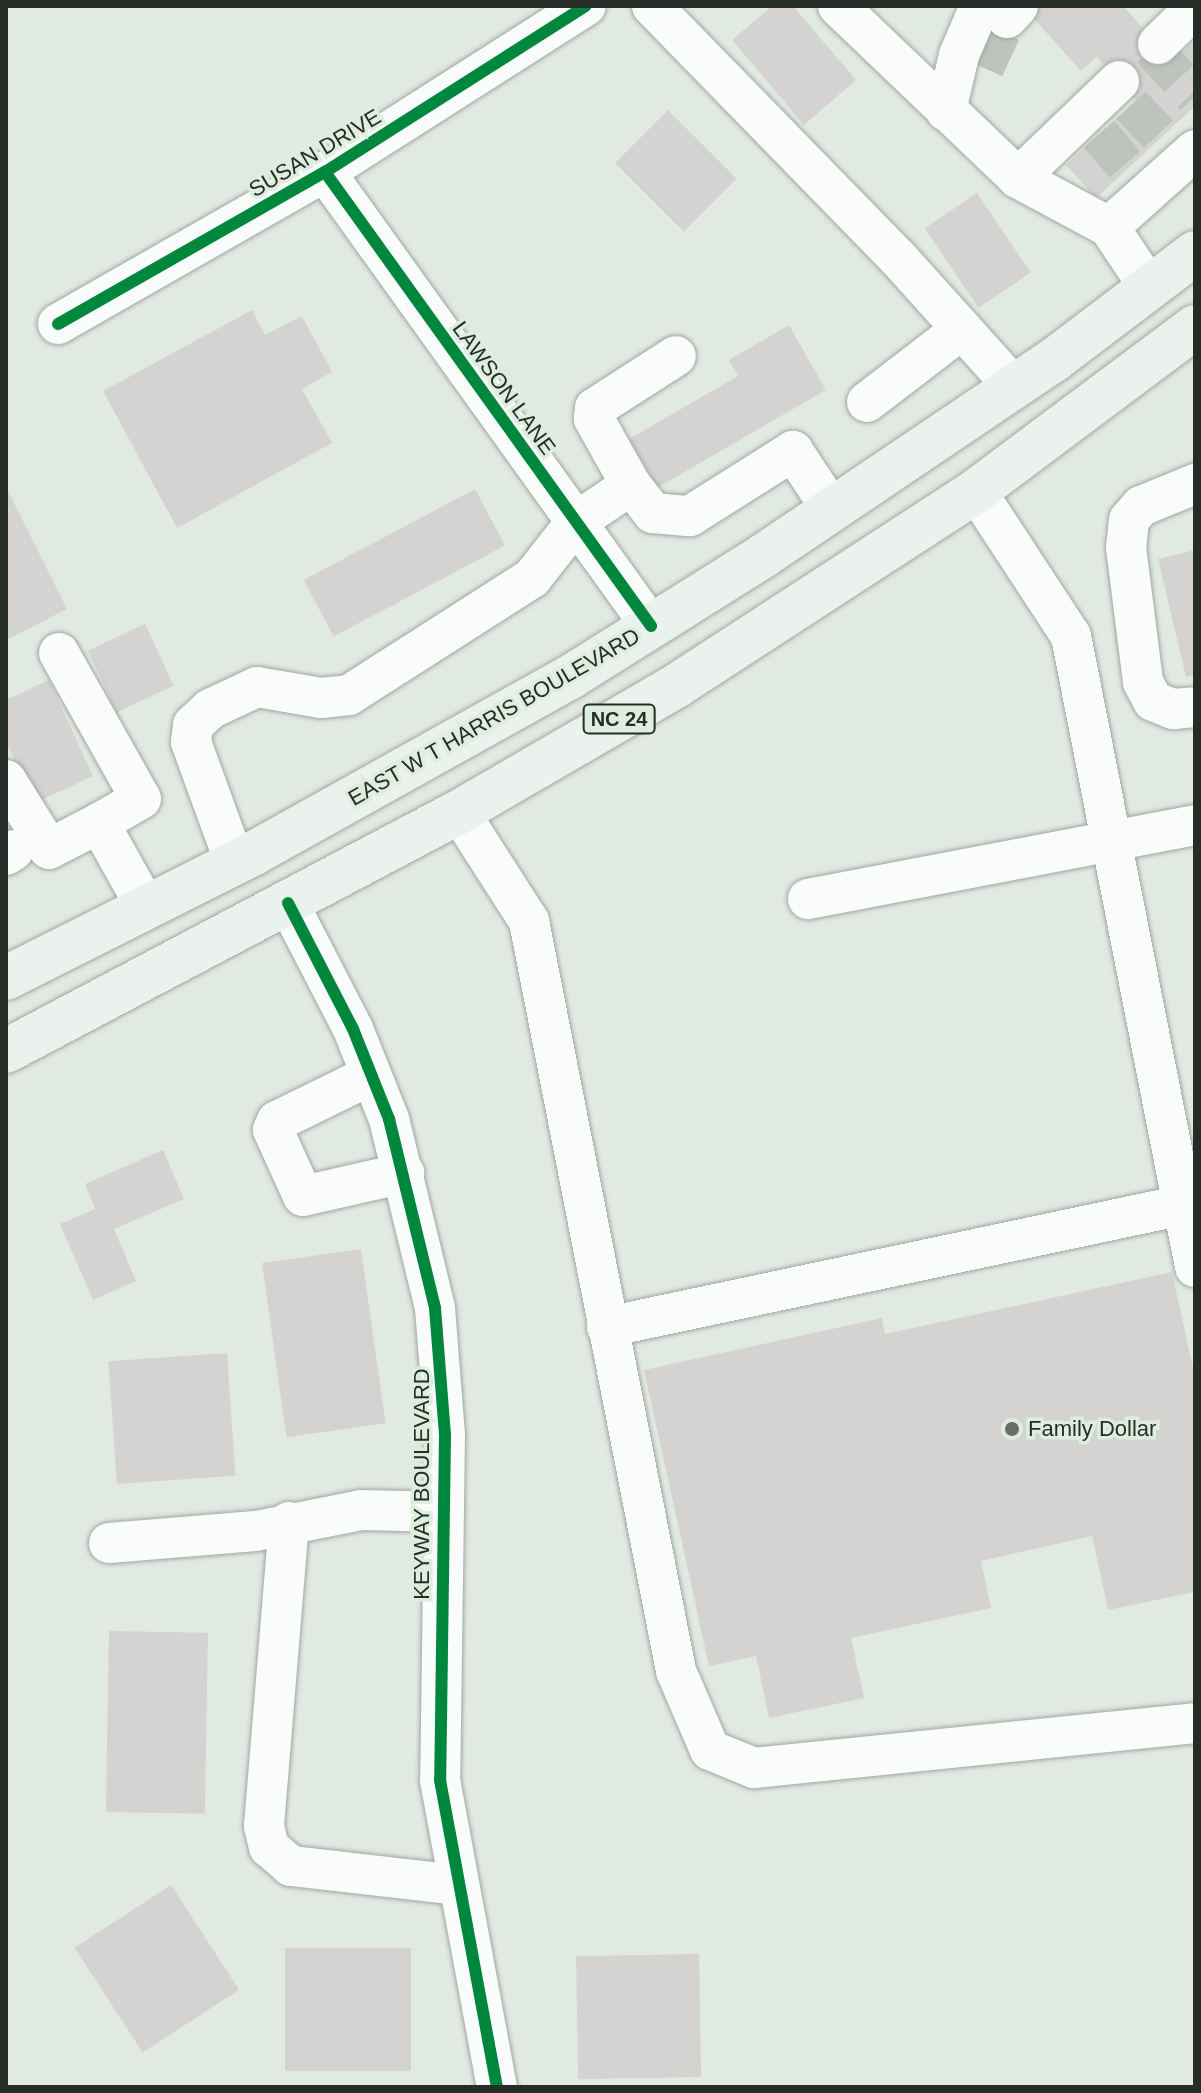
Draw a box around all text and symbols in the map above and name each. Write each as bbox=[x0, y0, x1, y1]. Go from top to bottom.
street label: SUSAN DRIVE bbox=[244, 103, 386, 203]
street label: LAWSON LANE bbox=[447, 316, 561, 460]
street label: EAST W T HARRIS BOULEVARD bbox=[343, 622, 645, 812]
road number: NC 24 bbox=[581, 703, 657, 735]
street label: KEYWAY BOULEVARD bbox=[409, 1368, 435, 1600]
place label: Family Dollar bbox=[1028, 1416, 1156, 1442]
marker: Family Dollar bbox=[1003, 1420, 1021, 1438]

